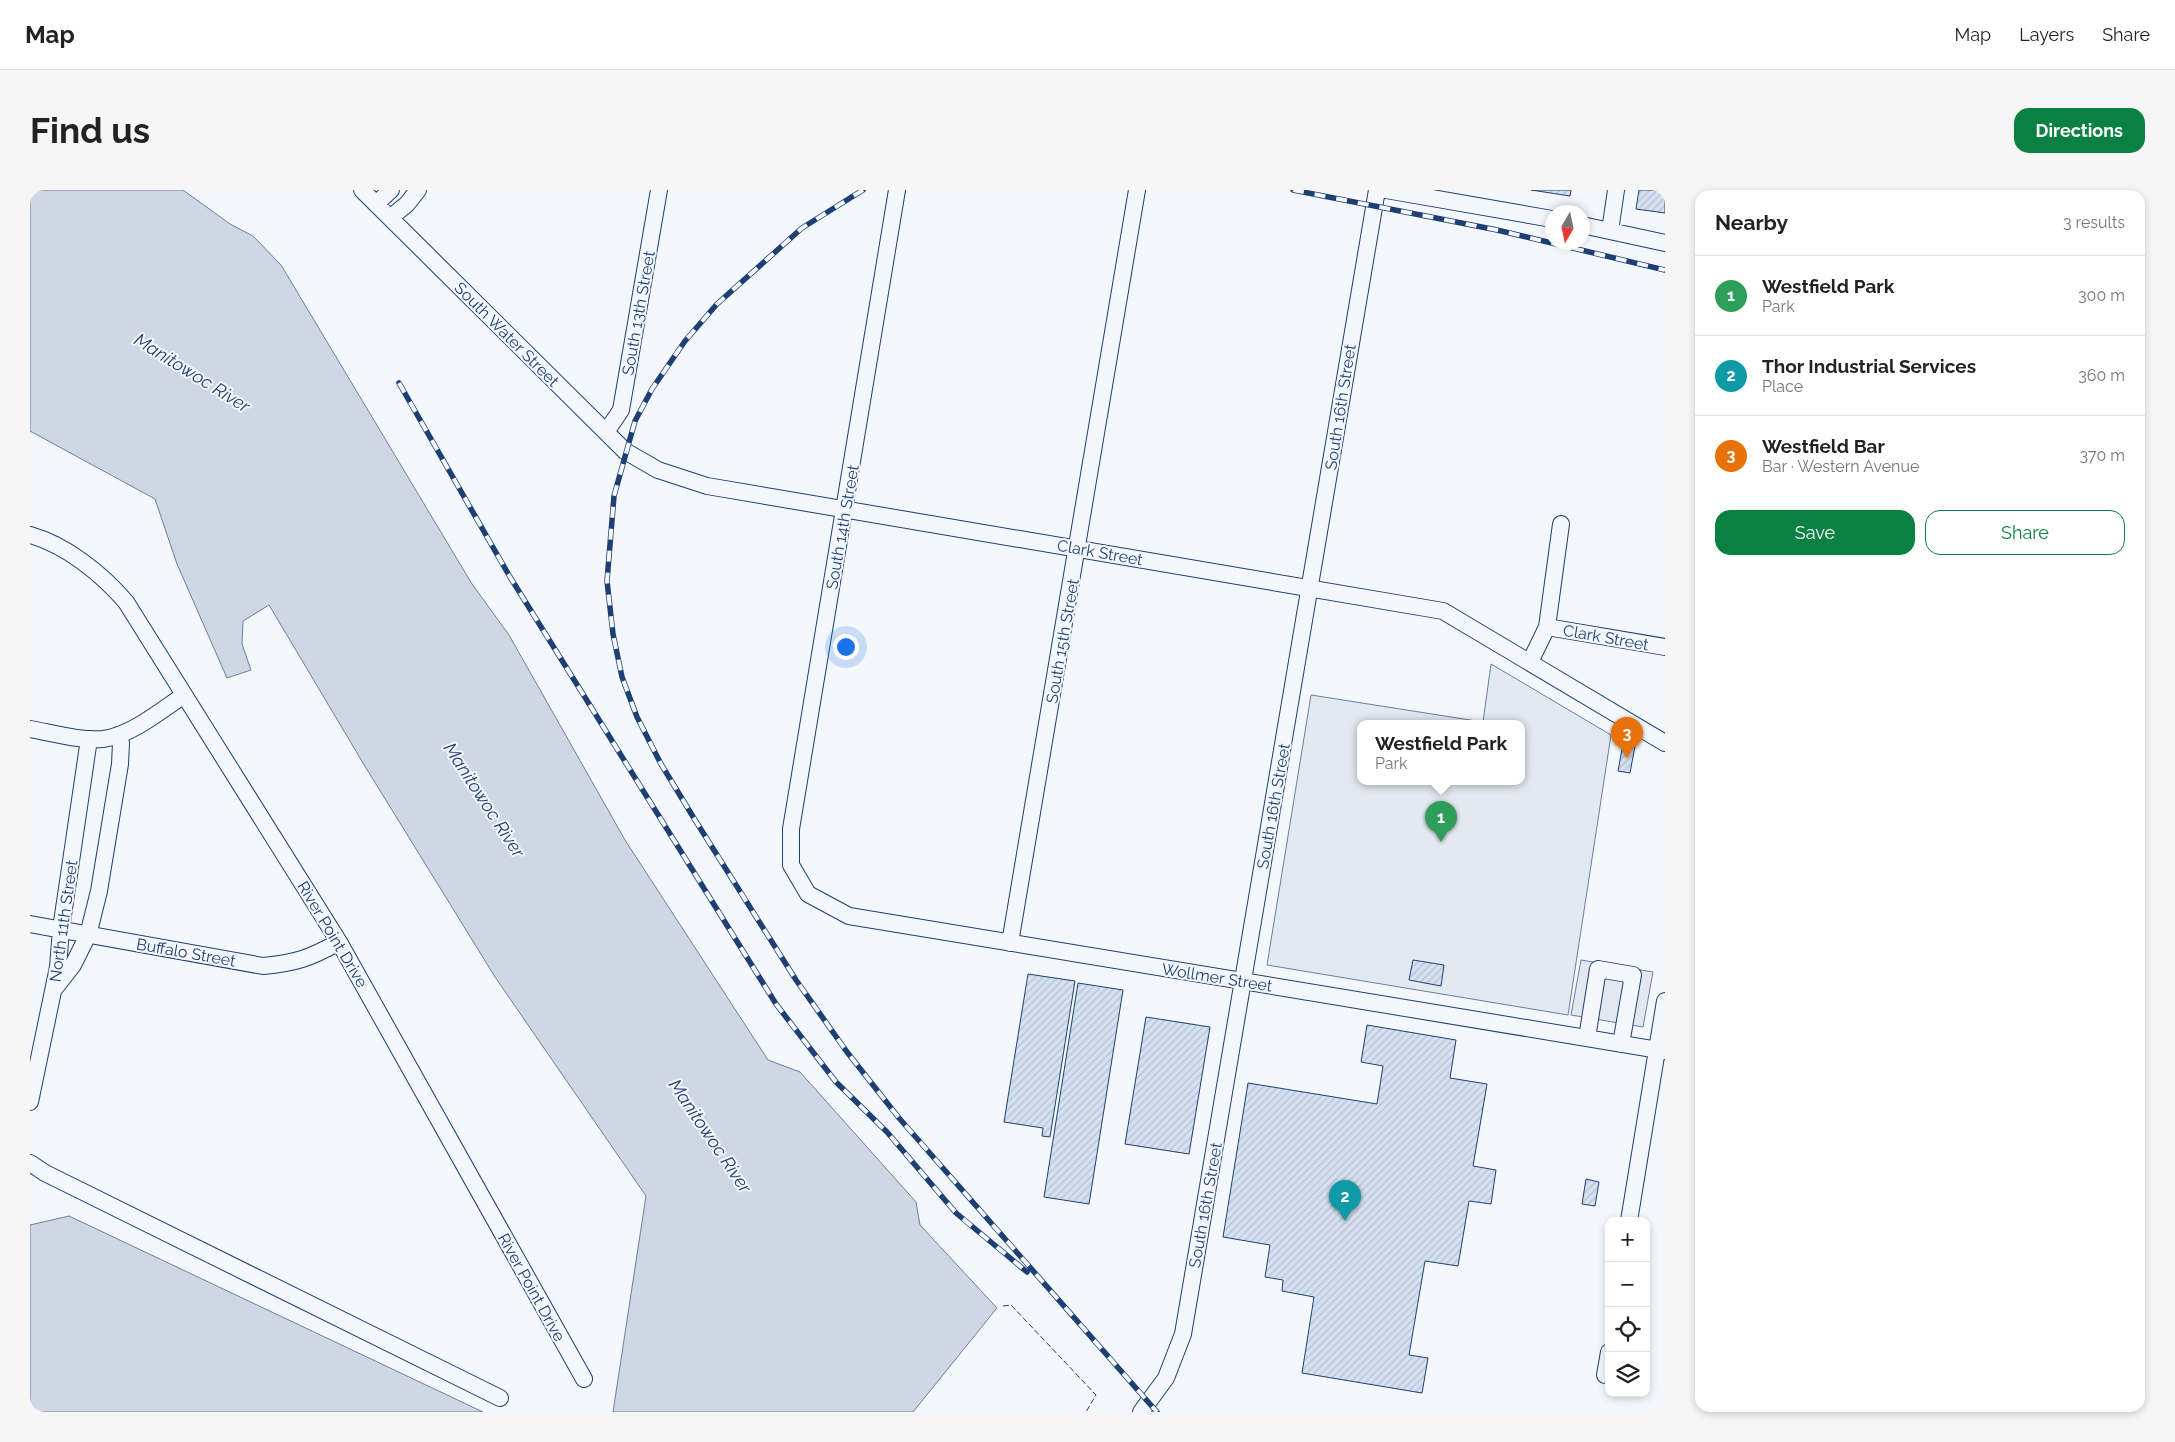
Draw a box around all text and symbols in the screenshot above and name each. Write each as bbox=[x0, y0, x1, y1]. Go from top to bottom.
text: Map bbox=[25, 20, 75, 49]
text: Map bbox=[1955, 24, 1991, 45]
text: Layers bbox=[2019, 24, 2074, 45]
text: Share bbox=[2102, 24, 2150, 45]
button: Directions bbox=[2014, 108, 2145, 153]
text: Find us bbox=[30, 110, 150, 151]
north arrow bbox=[1545, 205, 1590, 250]
text: Nearby bbox=[1715, 210, 1788, 235]
text: 3 results bbox=[2063, 213, 2125, 232]
street label: South 13th Street bbox=[618, 249, 659, 377]
text: Westfield Park bbox=[1762, 275, 1894, 297]
street label: South Water Street bbox=[451, 278, 563, 391]
text: 1 bbox=[1727, 286, 1735, 305]
text: 300 m bbox=[2078, 286, 2125, 305]
text: Park bbox=[1762, 297, 1795, 316]
water label: Manitowoc River bbox=[131, 329, 255, 417]
street label: South 16th Street bbox=[1321, 342, 1360, 471]
text: Thor Industrial Services bbox=[1762, 355, 1976, 377]
text: 2 bbox=[1726, 366, 1736, 385]
text: 360 m bbox=[2078, 366, 2125, 385]
text: Place bbox=[1762, 377, 1803, 396]
text: Westfield Bar bbox=[1762, 435, 1885, 457]
text: 3 bbox=[1727, 446, 1735, 465]
text: 370 m bbox=[2079, 446, 2125, 465]
text: Bar · Western Avenue bbox=[1762, 457, 1919, 476]
street label: South 14th Street bbox=[822, 463, 863, 591]
button: Save bbox=[1715, 510, 1915, 555]
button: Share bbox=[1925, 510, 2125, 555]
street label: Clark Street bbox=[1056, 536, 1145, 569]
street label: South 15th Street bbox=[1042, 577, 1083, 705]
street label: Clark Street bbox=[1562, 621, 1651, 654]
your location bbox=[833, 634, 859, 660]
pin: 3 bbox=[1611, 717, 1643, 758]
popup bbox=[1357, 720, 1525, 785]
text: Westfield Park bbox=[1375, 732, 1507, 754]
water label: Manitowoc River bbox=[440, 738, 530, 862]
street label: South 16th Street bbox=[1253, 741, 1294, 870]
text: Park bbox=[1375, 754, 1408, 773]
pin: 1 bbox=[1425, 801, 1457, 842]
street label: North 11th Street bbox=[46, 858, 82, 983]
street label: River Point Drive bbox=[293, 878, 372, 991]
street label: Buffalo Street bbox=[135, 934, 238, 971]
street label: Wollmer Street bbox=[1160, 959, 1274, 996]
water label: Manitowoc River bbox=[665, 1075, 757, 1197]
street label: South 16th Street bbox=[1185, 1140, 1226, 1269]
pin: 2 bbox=[1329, 1180, 1361, 1221]
map controls bbox=[1605, 1217, 1650, 1397]
button: + bbox=[1605, 1217, 1650, 1262]
street label: River Point Drive bbox=[494, 1230, 569, 1345]
button: − bbox=[1605, 1262, 1650, 1307]
button: locate bbox=[1605, 1307, 1650, 1352]
button: layers bbox=[1605, 1352, 1650, 1397]

